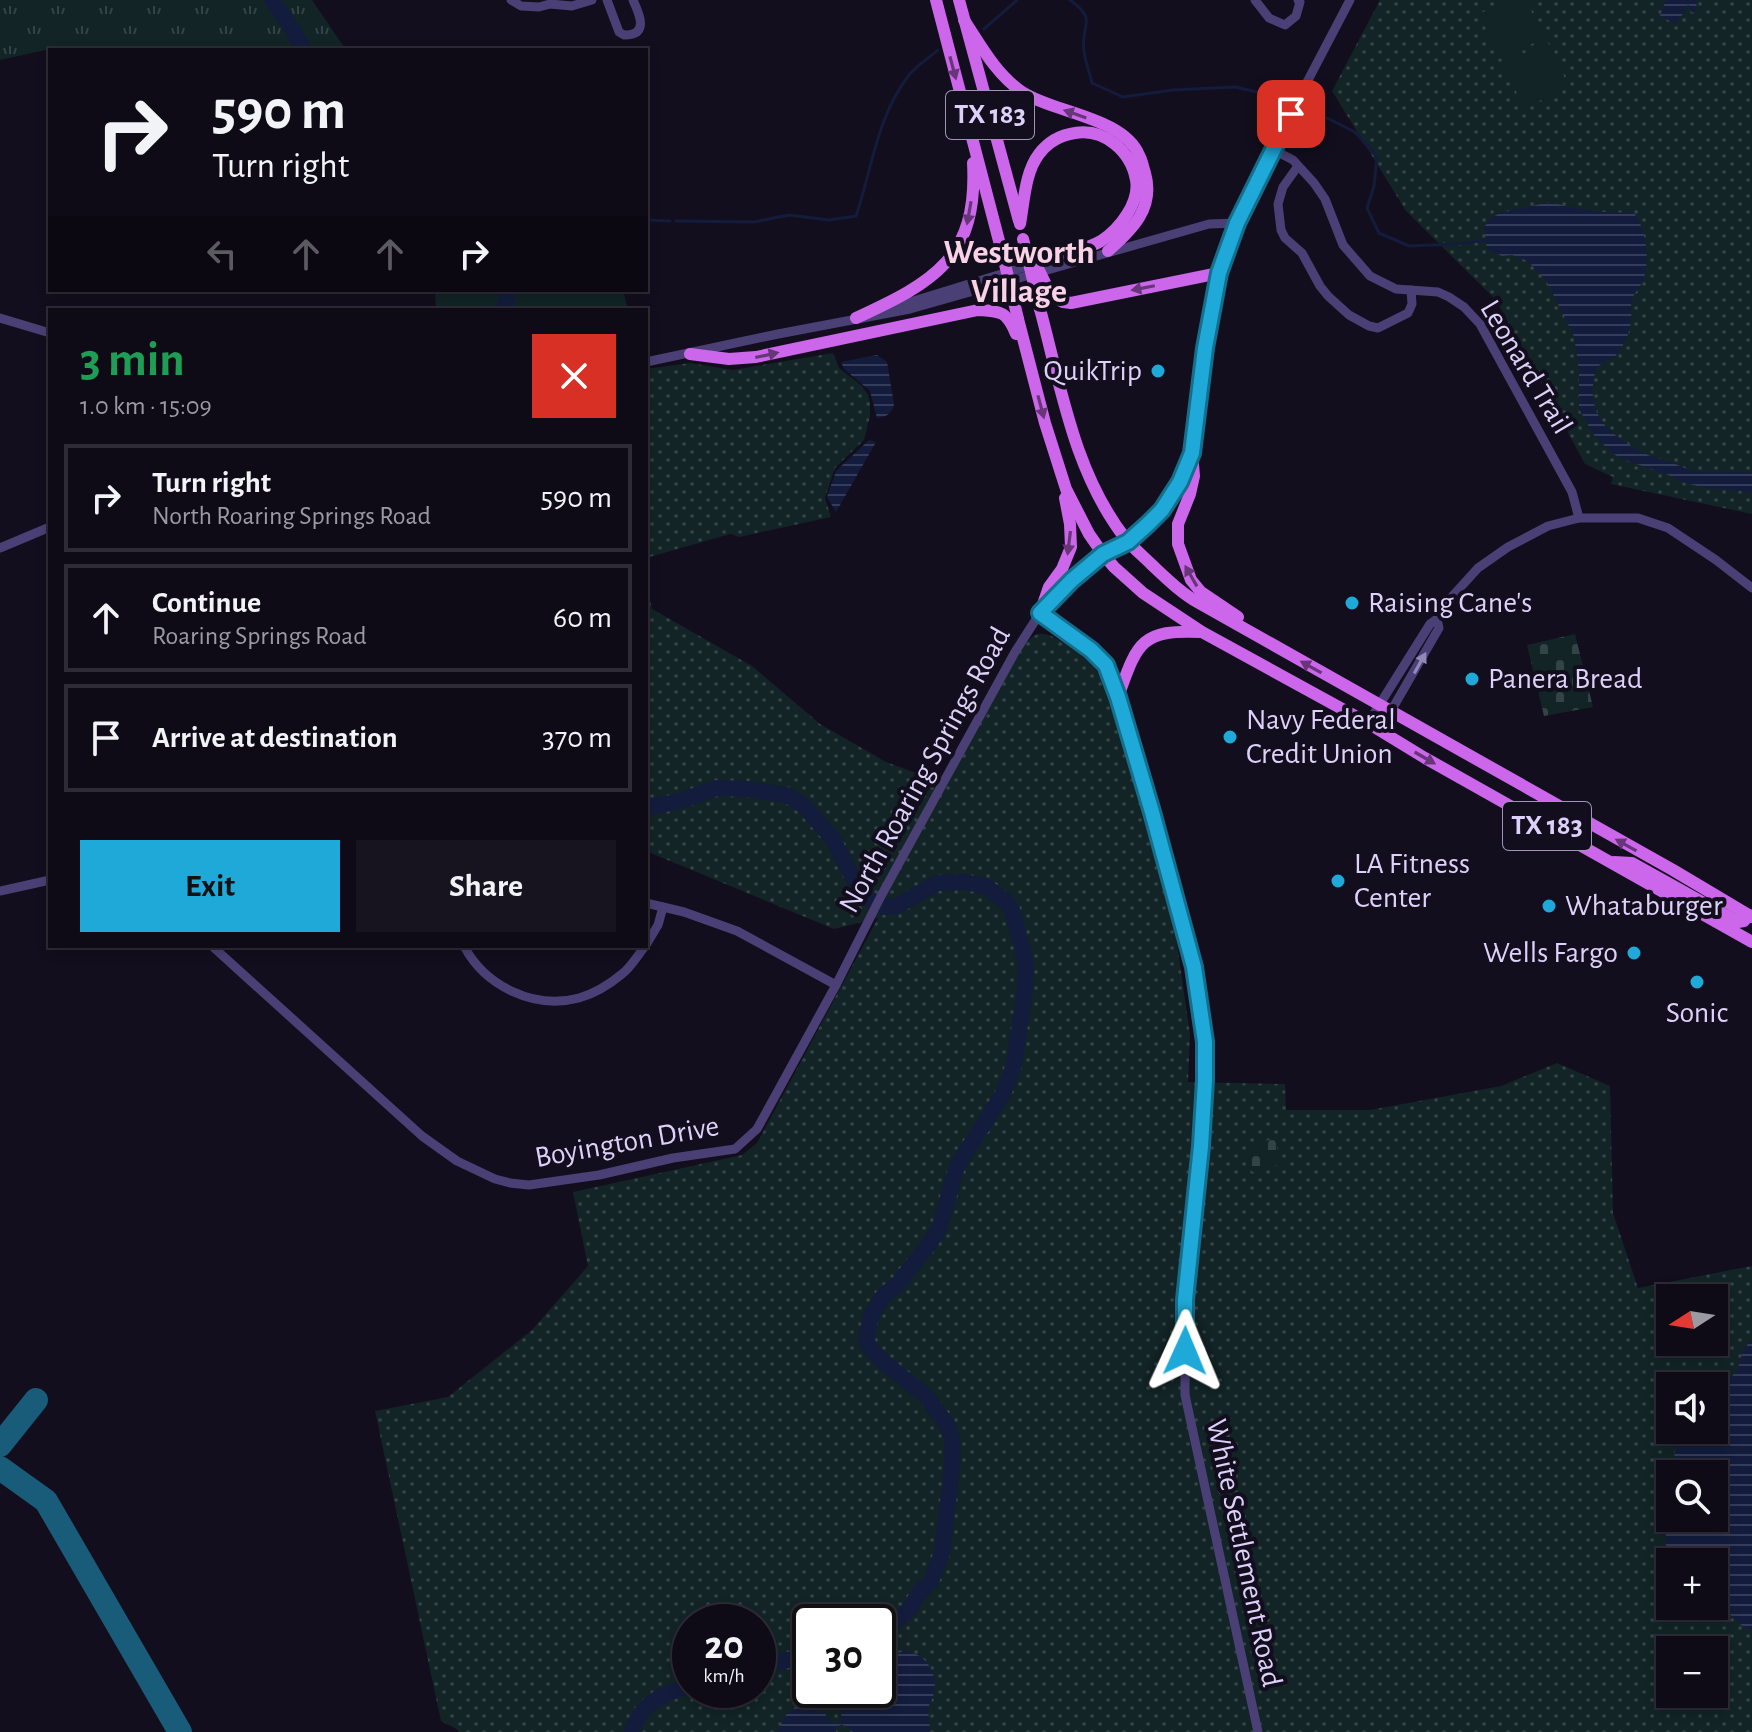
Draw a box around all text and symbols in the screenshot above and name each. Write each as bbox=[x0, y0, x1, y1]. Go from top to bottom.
one-way arrow bbox=[948, 55, 960, 80]
icon: right bbox=[80, 80, 184, 184]
pin bbox=[1257, 80, 1325, 148]
text: 590 m bbox=[212, 83, 346, 139]
road number: TX 183 bbox=[946, 91, 1034, 139]
icon: arrive bbox=[1269, 92, 1313, 136]
one-way arrow bbox=[1063, 107, 1087, 119]
text: Turn right bbox=[212, 148, 349, 184]
one-way arrow bbox=[962, 201, 974, 226]
icon: left bbox=[200, 232, 244, 276]
icon: ahead bbox=[284, 232, 328, 276]
icon: ahead bbox=[368, 232, 412, 276]
icon: right bbox=[452, 232, 496, 276]
district label: Westworth Village bbox=[943, 236, 1095, 309]
one-way arrow bbox=[1130, 283, 1155, 295]
street label: Leonard Trail bbox=[1474, 295, 1578, 439]
button: close bbox=[532, 334, 616, 418]
text: 3 min bbox=[80, 337, 185, 385]
one-way arrow bbox=[755, 348, 780, 361]
place label: QuikTrip bbox=[1044, 356, 1142, 386]
marker: QuikTrip bbox=[1149, 362, 1167, 380]
text: 1.0 km · 15:09 bbox=[80, 393, 212, 419]
one-way arrow bbox=[1035, 396, 1048, 420]
text: Turn right bbox=[152, 468, 271, 498]
icon: right bbox=[84, 476, 128, 520]
text: 590 m bbox=[541, 483, 612, 513]
text: North Roaring Springs Road bbox=[152, 503, 431, 529]
one-way arrow bbox=[1062, 531, 1075, 556]
one-way arrow bbox=[1184, 565, 1198, 587]
text: Continue bbox=[152, 588, 261, 618]
place label: Raising Cane's bbox=[1368, 588, 1532, 618]
marker: Raising Cane's bbox=[1343, 594, 1361, 612]
icon: ahead bbox=[84, 596, 128, 640]
text: 60 m bbox=[553, 603, 612, 633]
street label: North Roaring Springs Road bbox=[834, 622, 1016, 918]
text: Roaring Springs Road bbox=[152, 623, 367, 649]
one-way arrow bbox=[1412, 652, 1426, 674]
one-way arrow bbox=[1300, 660, 1323, 674]
place label: Panera Bread bbox=[1488, 664, 1643, 694]
marker: Panera Bread bbox=[1463, 670, 1481, 688]
place label: Navy Federal Credit Union bbox=[1246, 705, 1396, 769]
icon: arrive bbox=[84, 716, 128, 760]
text: Arrive at destination bbox=[152, 723, 398, 753]
text: 370 m bbox=[542, 723, 612, 753]
marker: Navy Federal Credit Union bbox=[1221, 728, 1239, 746]
one-way arrow bbox=[1414, 751, 1437, 765]
road number: TX 183 bbox=[1503, 802, 1591, 850]
one-way arrow bbox=[1615, 838, 1637, 852]
button: Exit bbox=[80, 840, 340, 932]
button: Share bbox=[356, 840, 616, 932]
place label: LA Fitness Center bbox=[1354, 849, 1470, 913]
marker: LA Fitness Center bbox=[1329, 872, 1347, 890]
place label: Whataburger bbox=[1565, 891, 1723, 921]
marker: Whataburger bbox=[1540, 897, 1558, 915]
place label: Wells Fargo bbox=[1483, 938, 1618, 968]
marker: Wells Fargo bbox=[1625, 944, 1643, 962]
marker: Sonic bbox=[1688, 973, 1706, 991]
place label: Sonic bbox=[1666, 998, 1729, 1028]
street label: Boyington Drive bbox=[532, 1111, 722, 1173]
north arrow bbox=[1656, 1284, 1728, 1356]
map controls bbox=[1656, 1284, 1728, 1708]
position arrow bbox=[1143, 1309, 1227, 1393]
button: sound bbox=[1656, 1372, 1728, 1444]
street label: White Settlement Road bbox=[1201, 1417, 1287, 1689]
button: search bbox=[1656, 1460, 1728, 1532]
button: + bbox=[1656, 1548, 1728, 1620]
speed limit sign: 30 bbox=[792, 1604, 896, 1708]
text: 20 bbox=[704, 1626, 744, 1666]
button: − bbox=[1656, 1636, 1728, 1708]
text: km/h bbox=[703, 1666, 745, 1686]

